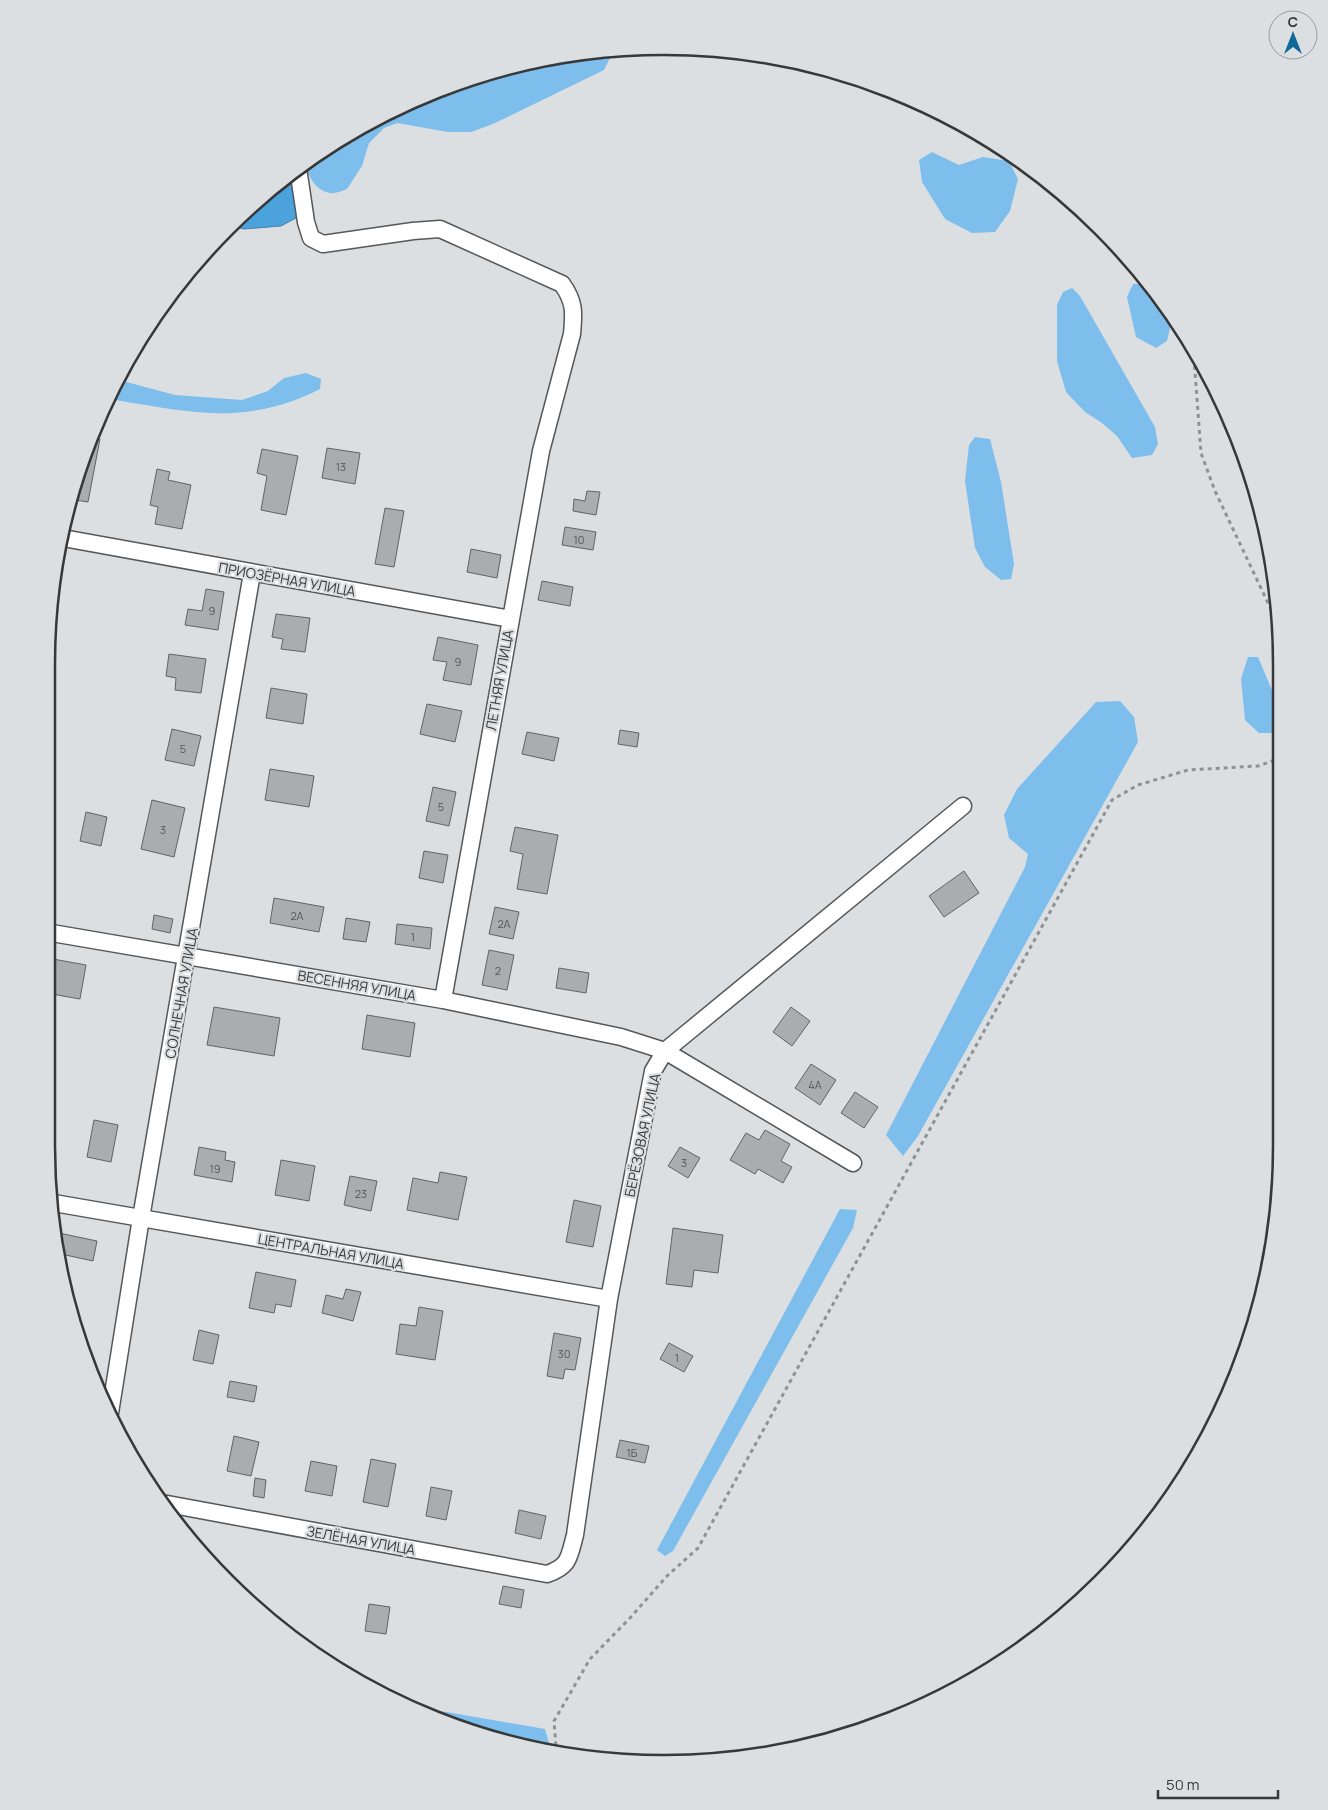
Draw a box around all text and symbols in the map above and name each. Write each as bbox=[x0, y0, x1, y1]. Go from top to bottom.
north arrow bbox=[1268, 10, 1318, 60]
text: С bbox=[1288, 12, 1298, 31]
house number: 13 bbox=[336, 459, 346, 474]
house number: 10 bbox=[573, 532, 585, 547]
street label: ПРИОЗЁРНАЯ УЛИЦА bbox=[217, 558, 357, 600]
house number: 9 bbox=[209, 603, 216, 618]
street label: ЛЕТНЯЯ УЛИЦА bbox=[481, 628, 517, 732]
house number: 9 bbox=[455, 654, 462, 669]
house number: 5 bbox=[180, 741, 186, 756]
house number: 5 bbox=[438, 799, 444, 814]
house number: 3 bbox=[160, 822, 166, 837]
house number: 2А bbox=[290, 908, 304, 923]
house number: 2А bbox=[497, 916, 511, 931]
street label: СОЛНЕЧНАЯ УЛИЦА bbox=[160, 926, 202, 1060]
house number: 1 bbox=[411, 929, 415, 944]
house number: 2 bbox=[495, 963, 501, 978]
street label: ВЕСЕННЯЯ УЛИЦА bbox=[296, 965, 418, 1005]
street label: БЕРЁЗОВАЯ УЛИЦА bbox=[620, 1071, 664, 1199]
house number: 4А bbox=[808, 1077, 822, 1092]
house number: 3 bbox=[681, 1155, 687, 1170]
house number: 19 bbox=[209, 1161, 221, 1176]
house number: 23 bbox=[355, 1186, 367, 1201]
street label: ЦЕНТРАЛЬНАЯ УЛИЦА bbox=[256, 1229, 406, 1273]
house number: 30 bbox=[558, 1346, 570, 1361]
house number: 1 bbox=[675, 1350, 679, 1365]
house number: 1Б bbox=[627, 1445, 638, 1460]
street label: ЗЕЛЁНАЯ УЛИЦА bbox=[305, 1521, 417, 1559]
scale bar bbox=[1158, 1768, 1278, 1800]
text: 50 m bbox=[1166, 1774, 1200, 1795]

